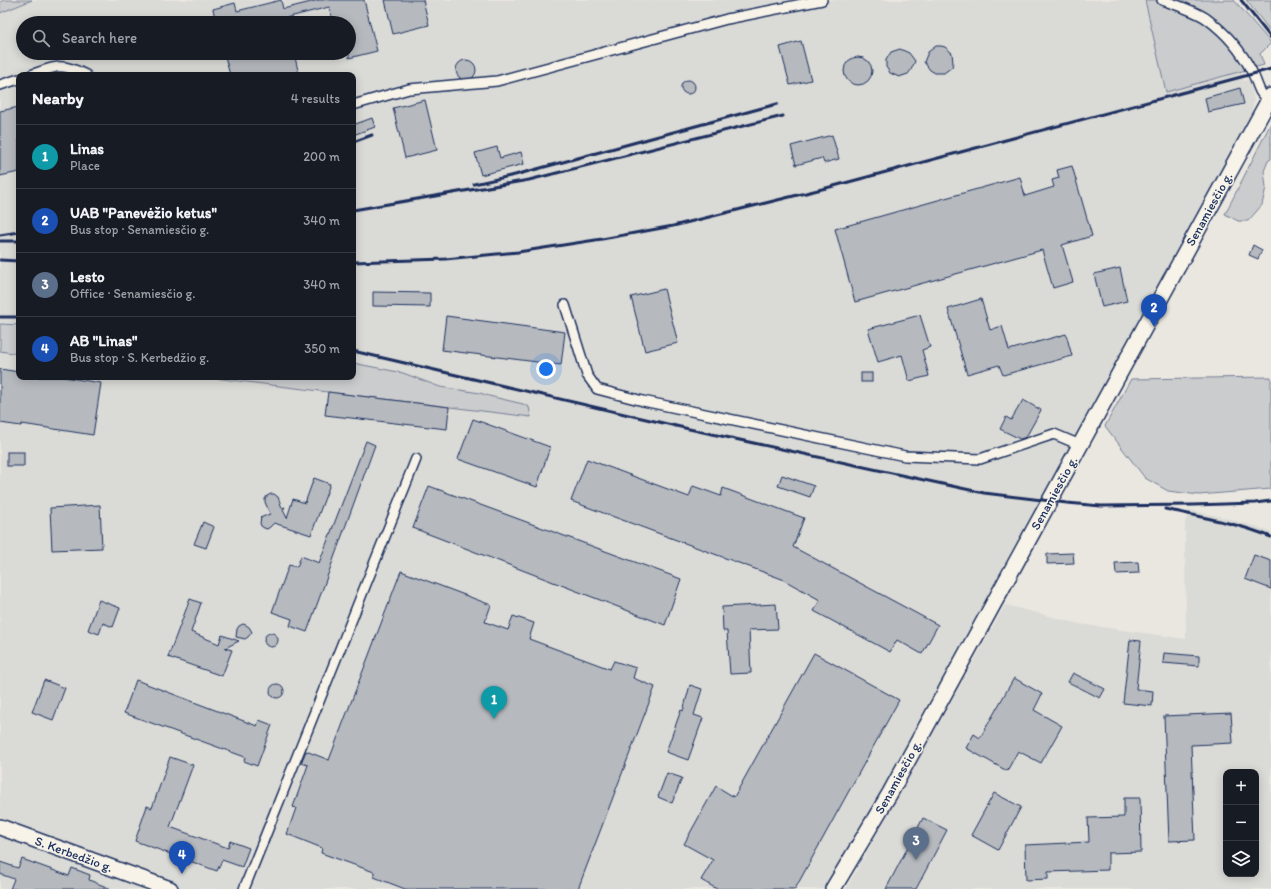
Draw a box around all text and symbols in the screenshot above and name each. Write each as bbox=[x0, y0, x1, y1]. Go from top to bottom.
search box bbox=[16, 16, 356, 60]
icon: search bbox=[30, 27, 52, 49]
text: Search here bbox=[62, 29, 137, 47]
text: Nearby bbox=[32, 88, 84, 108]
text: 4 results bbox=[291, 91, 340, 106]
text: Linas bbox=[70, 140, 104, 158]
text: 1 bbox=[42, 149, 48, 164]
text: 200 m bbox=[303, 149, 340, 164]
text: Place bbox=[70, 158, 100, 173]
street label: Senamiesčio g. bbox=[1183, 170, 1235, 248]
text: UAB "Panevėžio ketus" bbox=[70, 204, 217, 222]
text: 2 bbox=[42, 213, 48, 228]
text: 340 m bbox=[303, 213, 340, 228]
text: Bus stop · Senamiesčio g. bbox=[70, 222, 209, 237]
text: Lesto bbox=[70, 268, 105, 286]
text: 3 bbox=[41, 277, 49, 292]
text: 340 m bbox=[303, 277, 340, 292]
text: Office · Senamiesčio g. bbox=[70, 286, 195, 301]
pin: 2 bbox=[1141, 294, 1167, 327]
text: AB "Linas" bbox=[70, 332, 138, 350]
text: 4 bbox=[41, 341, 49, 356]
text: 350 m bbox=[304, 341, 340, 356]
text: Bus stop · S. Kerbedžio g. bbox=[70, 350, 209, 365]
your location bbox=[536, 359, 556, 379]
street label: Senamiesčio g. bbox=[1028, 454, 1080, 532]
pin: 1 bbox=[481, 686, 507, 719]
street label: Senamiesčio g. bbox=[872, 738, 924, 816]
map controls bbox=[1223, 769, 1259, 877]
button: + bbox=[1223, 769, 1259, 805]
button: − bbox=[1223, 805, 1259, 841]
pin: 3 bbox=[903, 827, 929, 860]
street label: S. Kerbedžio g. bbox=[33, 833, 115, 875]
pin: 4 bbox=[169, 841, 195, 874]
button: layers bbox=[1223, 841, 1259, 877]

